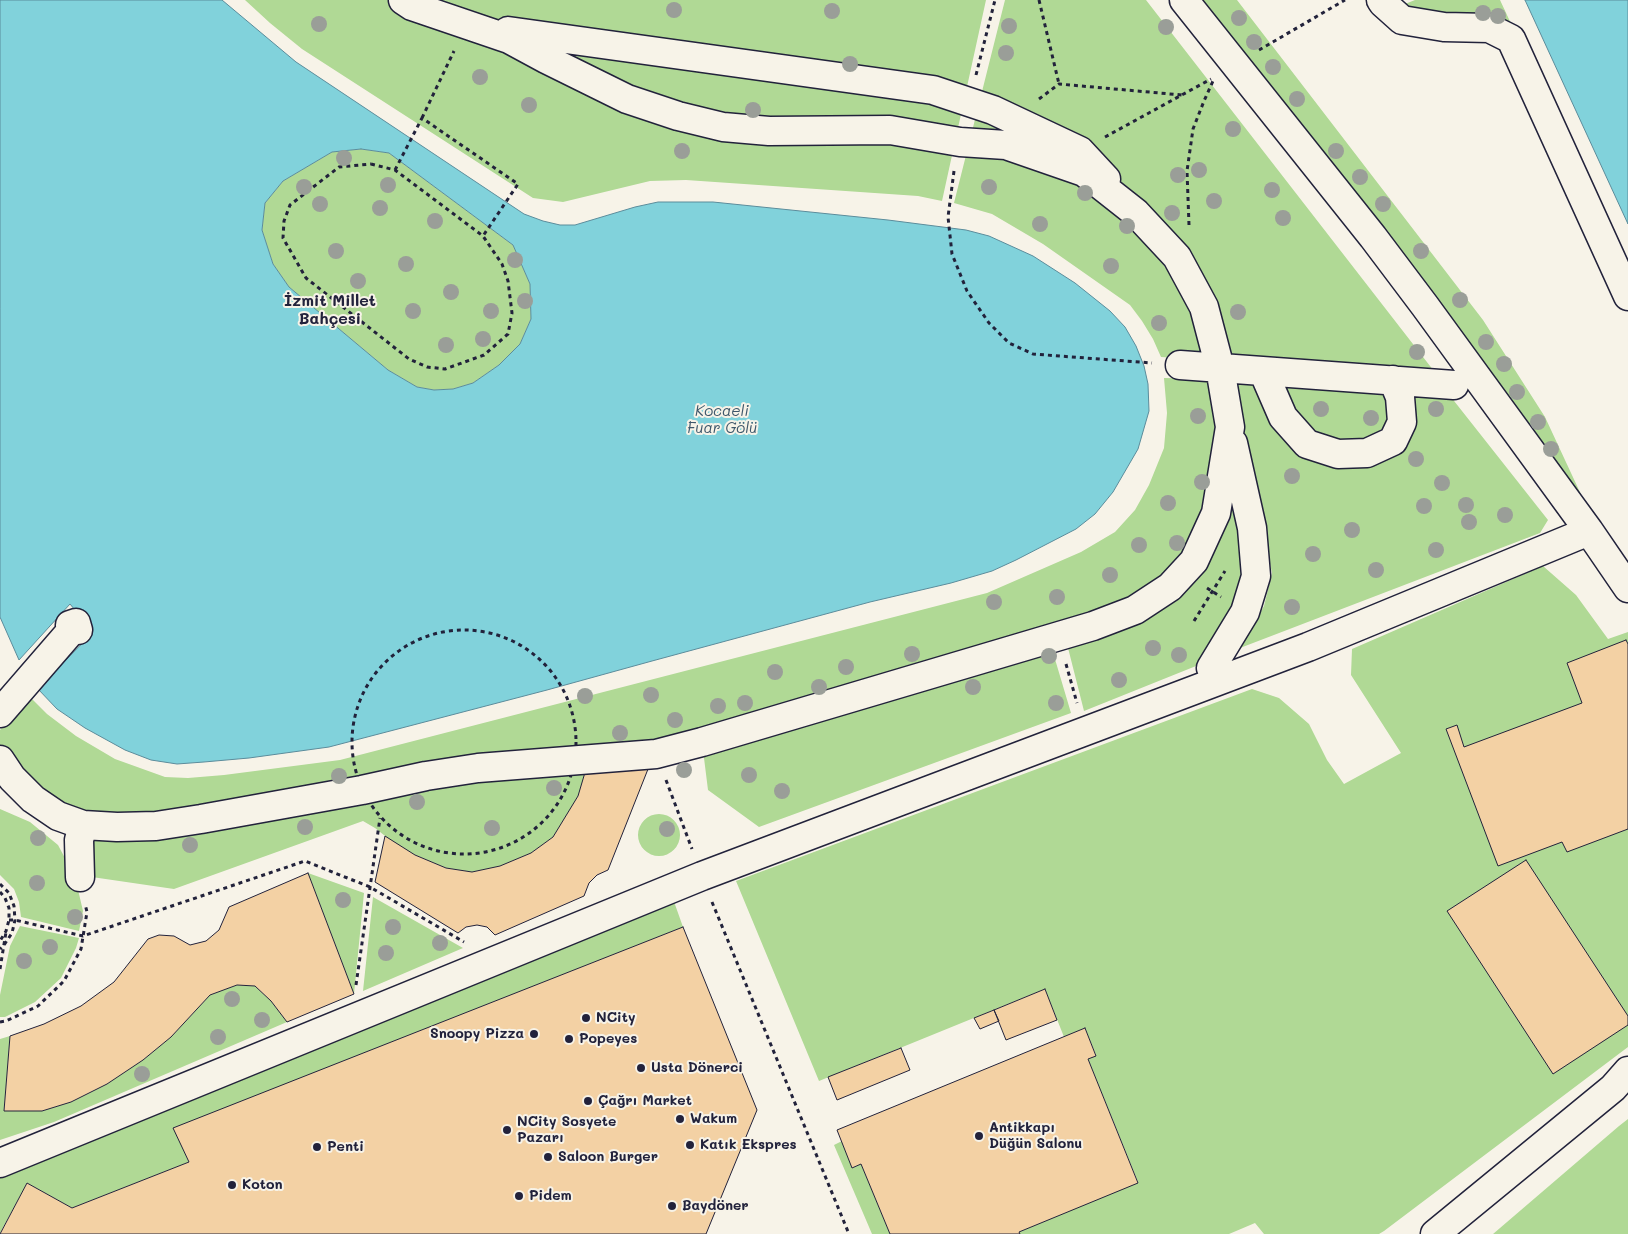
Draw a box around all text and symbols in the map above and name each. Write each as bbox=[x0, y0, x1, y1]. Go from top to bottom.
district label: İzmit Millet Bahçesi bbox=[284, 291, 376, 329]
water label: Kocaeli Fuar Gölü bbox=[687, 402, 757, 437]
place label: NCity bbox=[596, 1010, 636, 1026]
marker: NCity bbox=[580, 1012, 592, 1024]
place label: Snoopy Pizza bbox=[430, 1026, 524, 1042]
marker: Snoopy Pizza bbox=[528, 1028, 540, 1040]
place label: Popeyes bbox=[579, 1031, 637, 1047]
marker: Popeyes bbox=[563, 1033, 575, 1045]
place label: Usta Dönerci bbox=[651, 1060, 743, 1076]
marker: Usta Dönerci bbox=[635, 1062, 647, 1074]
place label: Çağrı Market bbox=[598, 1093, 692, 1109]
marker: Çağrı Market bbox=[582, 1095, 594, 1107]
place label: Wakum bbox=[690, 1111, 737, 1127]
marker: Wakum bbox=[674, 1113, 686, 1125]
place label: NCity Sosyete Pazarı bbox=[517, 1114, 616, 1146]
place label: Antikkapı Düğün Salonu bbox=[989, 1120, 1082, 1152]
marker: NCity Sosyete Pazarı bbox=[501, 1124, 513, 1136]
marker: Antikkapı Düğün Salonu bbox=[973, 1130, 985, 1142]
place label: Katık Ekspres bbox=[700, 1137, 797, 1153]
place label: Penti bbox=[327, 1139, 364, 1155]
marker: Katık Ekspres bbox=[684, 1139, 696, 1151]
marker: Penti bbox=[311, 1141, 323, 1153]
place label: Saloon Burger bbox=[558, 1149, 658, 1165]
marker: Saloon Burger bbox=[542, 1151, 554, 1163]
place label: Koton bbox=[242, 1177, 282, 1193]
marker: Koton bbox=[226, 1179, 238, 1191]
place label: Pidem bbox=[529, 1188, 572, 1204]
marker: Pidem bbox=[513, 1190, 525, 1202]
place label: Baydöner bbox=[682, 1198, 749, 1214]
marker: Baydöner bbox=[666, 1200, 678, 1212]

